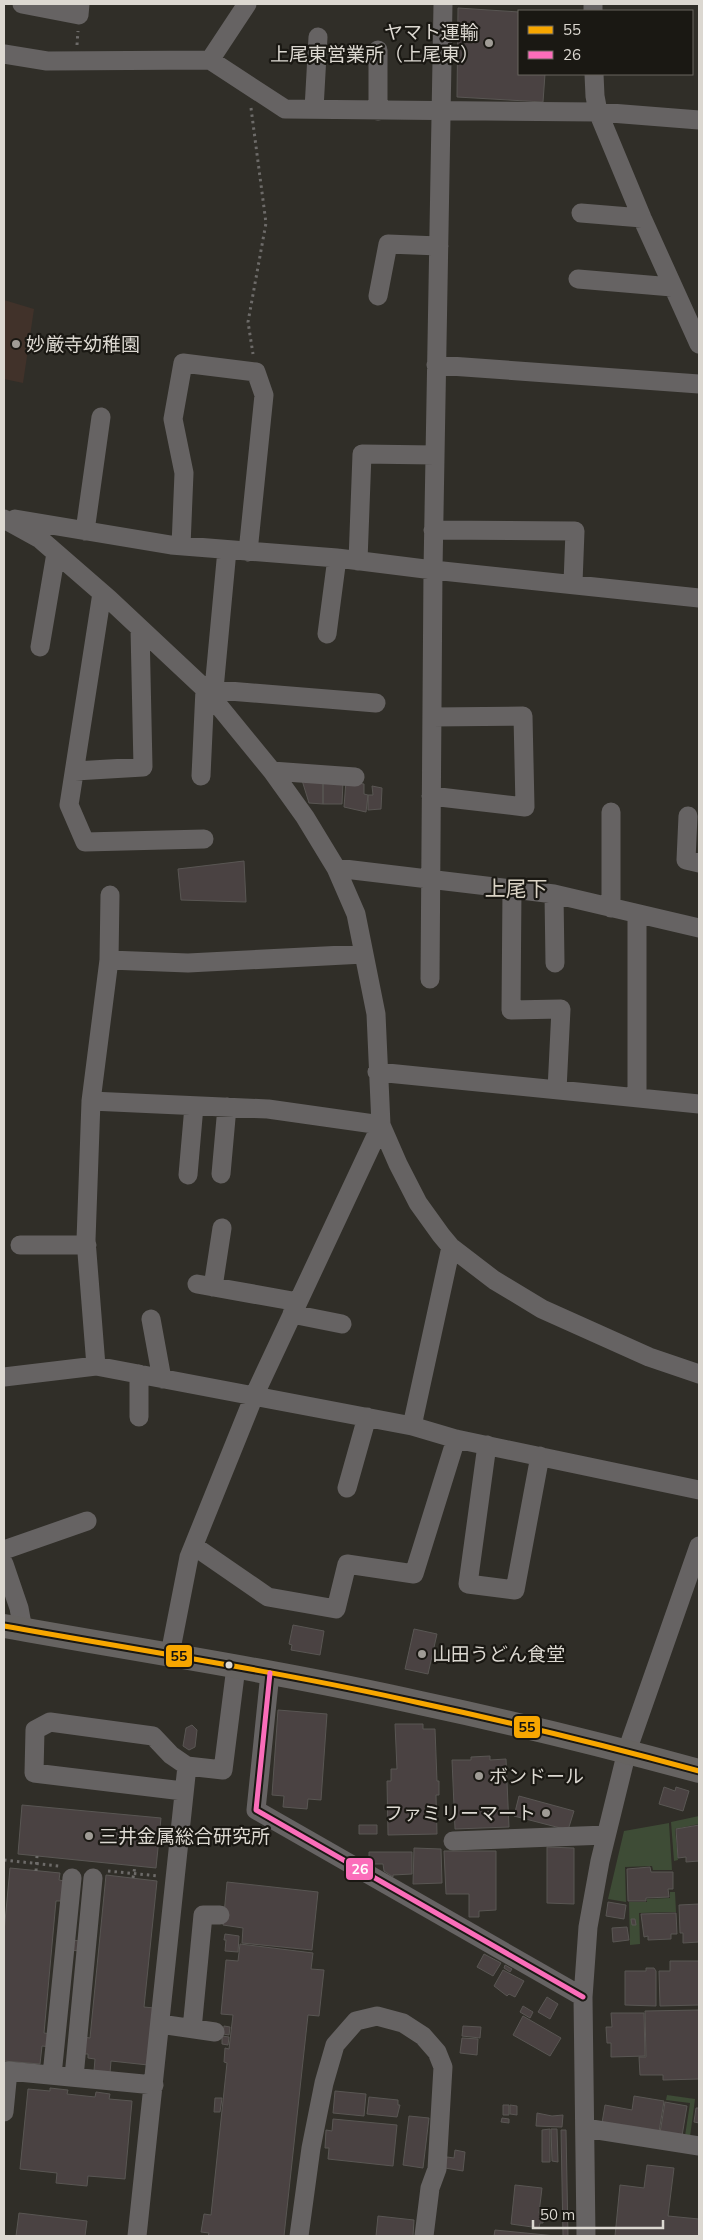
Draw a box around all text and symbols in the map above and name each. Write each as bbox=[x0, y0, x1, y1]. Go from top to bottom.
legend bbox=[518, 10, 693, 75]
place label: ヤマト運輸 上尾東営業所（上尾東） bbox=[270, 20, 479, 66]
text: 55 bbox=[563, 20, 581, 39]
marker: ヤマト運輸 上尾東営業所（上尾東） bbox=[483, 37, 495, 49]
text: 26 bbox=[563, 45, 581, 64]
place label: 妙厳寺幼稚園 bbox=[26, 332, 140, 356]
marker: 妙厳寺幼稚園 bbox=[10, 338, 22, 350]
district label: 上尾下 bbox=[485, 875, 548, 901]
place label: 山田うどん食堂 bbox=[432, 1642, 565, 1666]
line badge: 55 bbox=[165, 1644, 193, 1668]
text: 55 bbox=[171, 1647, 187, 1665]
marker: 山田うどん食堂 bbox=[416, 1648, 428, 1660]
unlabelled marker bbox=[224, 1660, 234, 1670]
line badge: 55 bbox=[513, 1715, 541, 1739]
text: 55 bbox=[519, 1718, 535, 1736]
place label: ボンドール bbox=[489, 1764, 584, 1788]
marker: ボンドール bbox=[473, 1770, 485, 1782]
place label: ファミリーマート bbox=[384, 1801, 536, 1825]
marker: ファミリーマート bbox=[540, 1807, 552, 1819]
place label: 三井金属総合研究所 bbox=[99, 1824, 270, 1848]
marker: 三井金属総合研究所 bbox=[83, 1830, 95, 1842]
line badge: 26 bbox=[345, 1857, 374, 1881]
text: 26 bbox=[352, 1860, 368, 1878]
scale bar bbox=[533, 2198, 663, 2230]
text: 50 m bbox=[540, 2205, 575, 2224]

